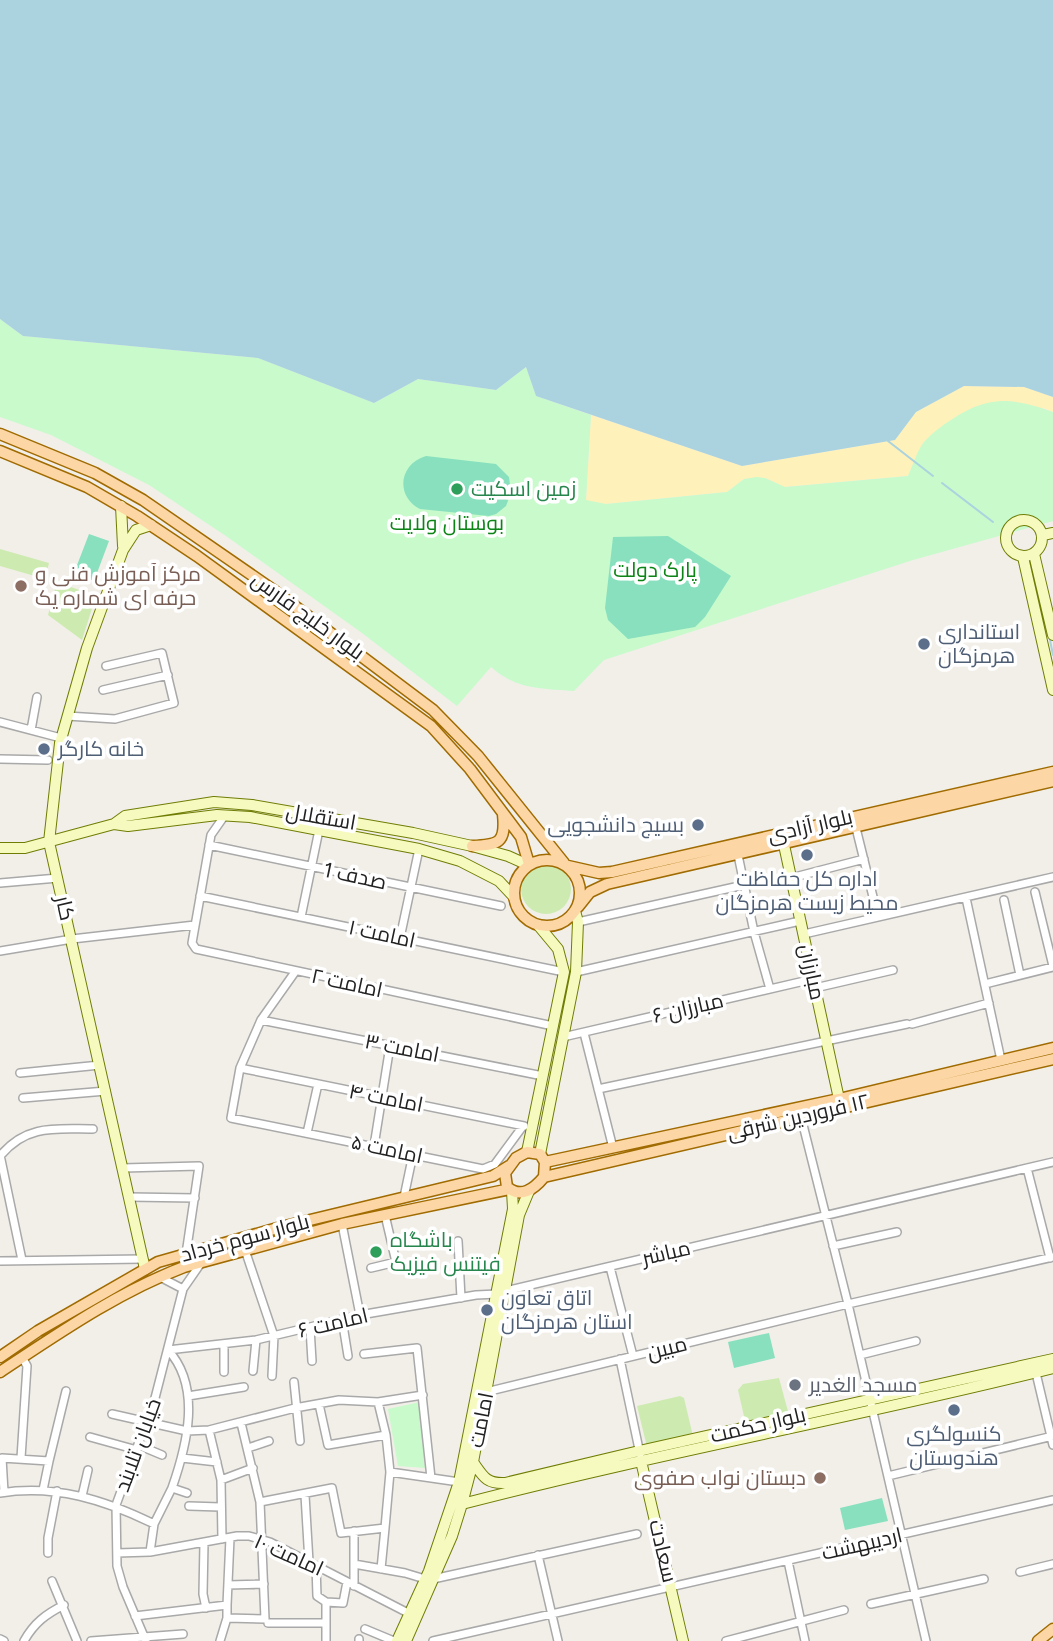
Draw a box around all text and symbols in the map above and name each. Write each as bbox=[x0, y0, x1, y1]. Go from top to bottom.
place label: زمین اسکیت bbox=[471, 476, 576, 502]
marker: زمین اسکیت bbox=[449, 481, 465, 497]
park label: بوستان ولایت bbox=[390, 510, 504, 536]
park label: پارک دولت bbox=[613, 557, 697, 584]
place label: مرکز آموزش فنی و حرفه ای شماره یک bbox=[35, 561, 201, 611]
street label: بلوار خلیج فارس bbox=[246, 566, 369, 666]
marker: مرکز آموزش فنی و حرفه ای شماره یک bbox=[13, 578, 29, 594]
place label: استانداری هرمزگان bbox=[938, 619, 1020, 669]
marker: استانداری هرمزگان bbox=[916, 636, 932, 652]
place label: خانه کارگر bbox=[57, 736, 144, 761]
marker: خانه کارگر bbox=[36, 741, 52, 757]
street label: استقلال bbox=[284, 798, 358, 836]
street label: بلوار آزادی bbox=[765, 804, 855, 848]
place label: بسیج دانشجویی bbox=[547, 812, 684, 839]
marker: بسیج دانشجویی bbox=[690, 817, 706, 833]
marker: اداره کل حفاظت محیط زیست هرمزگان bbox=[799, 847, 815, 863]
street label: صدف 1 bbox=[321, 857, 389, 894]
place label: اداره کل حفاظت محیط زیست هرمزگان bbox=[716, 866, 898, 916]
street label: کار bbox=[50, 892, 80, 923]
street label: امامت ۱ bbox=[346, 914, 418, 953]
street label: مبارزان bbox=[793, 942, 831, 1002]
street label: امامت ۲ bbox=[309, 963, 385, 1002]
street label: مبارزان ۶ bbox=[650, 987, 726, 1029]
street label: امامت ۳ bbox=[363, 1028, 441, 1067]
street label: امامت ۴ bbox=[347, 1078, 425, 1117]
street label: ١٢ فروردین شرقی bbox=[725, 1088, 871, 1146]
street label: امامت ۵ bbox=[349, 1129, 425, 1168]
street label: بلوار سوم خرداد bbox=[178, 1208, 313, 1269]
place label: باشگاه فیتنس فیزیک bbox=[390, 1227, 501, 1277]
street label: مباشر bbox=[638, 1235, 693, 1270]
marker: باشگاه فیتنس فیزیک bbox=[368, 1244, 384, 1260]
place label: اتاق تعاون استان هرمزگان bbox=[501, 1285, 633, 1335]
street label: امامت ۶ bbox=[295, 1302, 370, 1343]
marker: اتاق تعاون استان هرمزگان bbox=[479, 1302, 495, 1318]
street label: مبین bbox=[644, 1330, 690, 1366]
place label: مسجد الغدیر bbox=[808, 1372, 918, 1397]
marker: مسجد الغدیر bbox=[787, 1377, 803, 1393]
street label: امامت bbox=[463, 1390, 498, 1450]
street label: خیابان تلابند bbox=[109, 1395, 167, 1495]
street label: بلوار حکمت bbox=[708, 1401, 808, 1448]
marker: کنسولگری هندوستان bbox=[946, 1402, 962, 1418]
place label: کنسولگری هندوستان bbox=[906, 1421, 1002, 1471]
place label: دبستان نواب صفوی bbox=[634, 1465, 806, 1491]
marker: دبستان نواب صفوی bbox=[812, 1470, 828, 1486]
street label: سعادت bbox=[644, 1517, 683, 1585]
street label: اردیبهشت bbox=[819, 1522, 905, 1566]
street label: امامت ۱۰ bbox=[251, 1528, 328, 1581]

